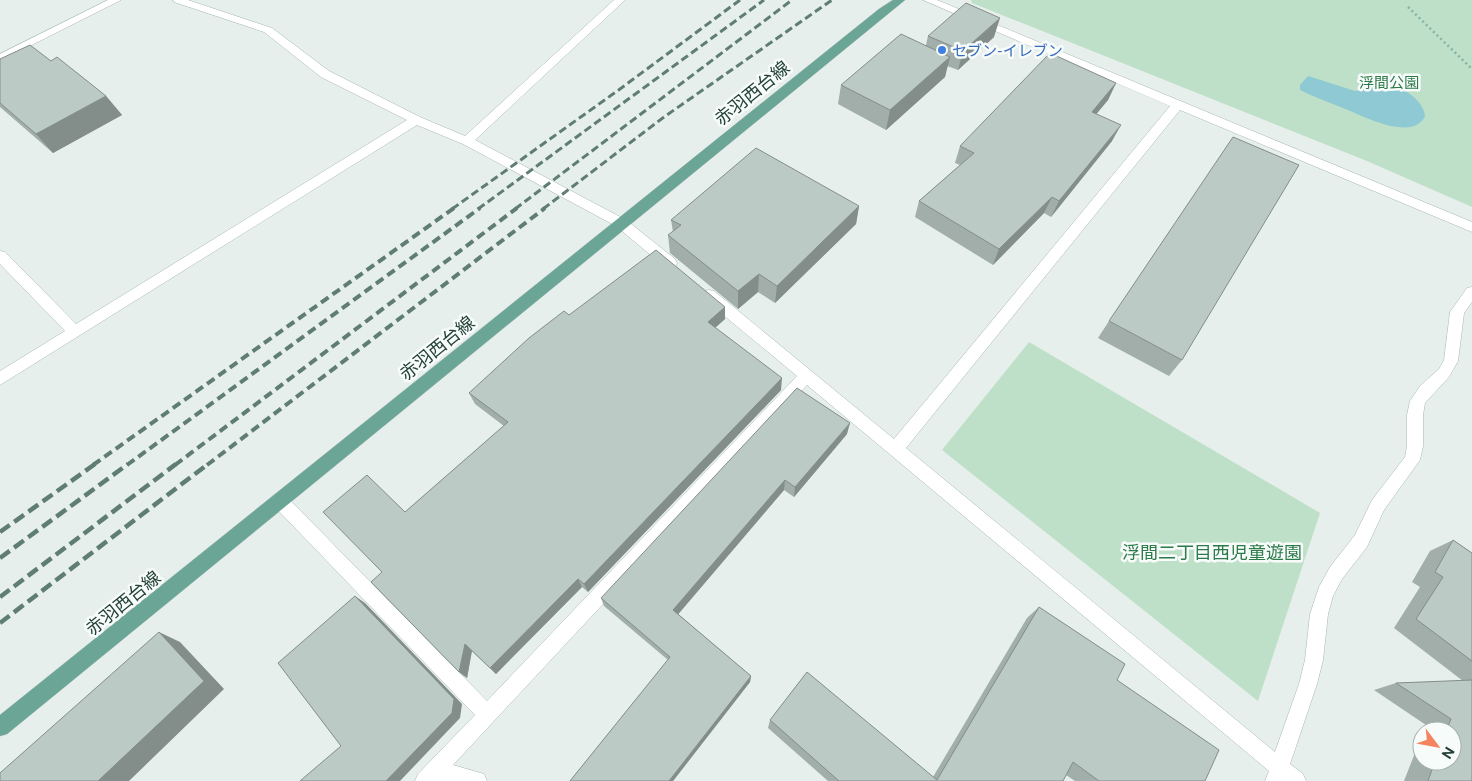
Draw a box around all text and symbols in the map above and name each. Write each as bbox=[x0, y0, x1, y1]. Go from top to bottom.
place label: セブン-イレブン bbox=[952, 42, 1063, 59]
marker: セブン-イレブン bbox=[936, 44, 948, 56]
street label: 赤羽西台線 bbox=[710, 57, 794, 129]
park label: 浮間公園 bbox=[1359, 74, 1419, 91]
street label: 赤羽西台線 bbox=[395, 312, 479, 384]
park label: 浮間二丁目西児童遊園 bbox=[1122, 542, 1302, 563]
street label: 赤羽西台線 bbox=[81, 567, 165, 639]
north arrow bbox=[1412, 721, 1462, 771]
text: N bbox=[1438, 744, 1458, 762]

